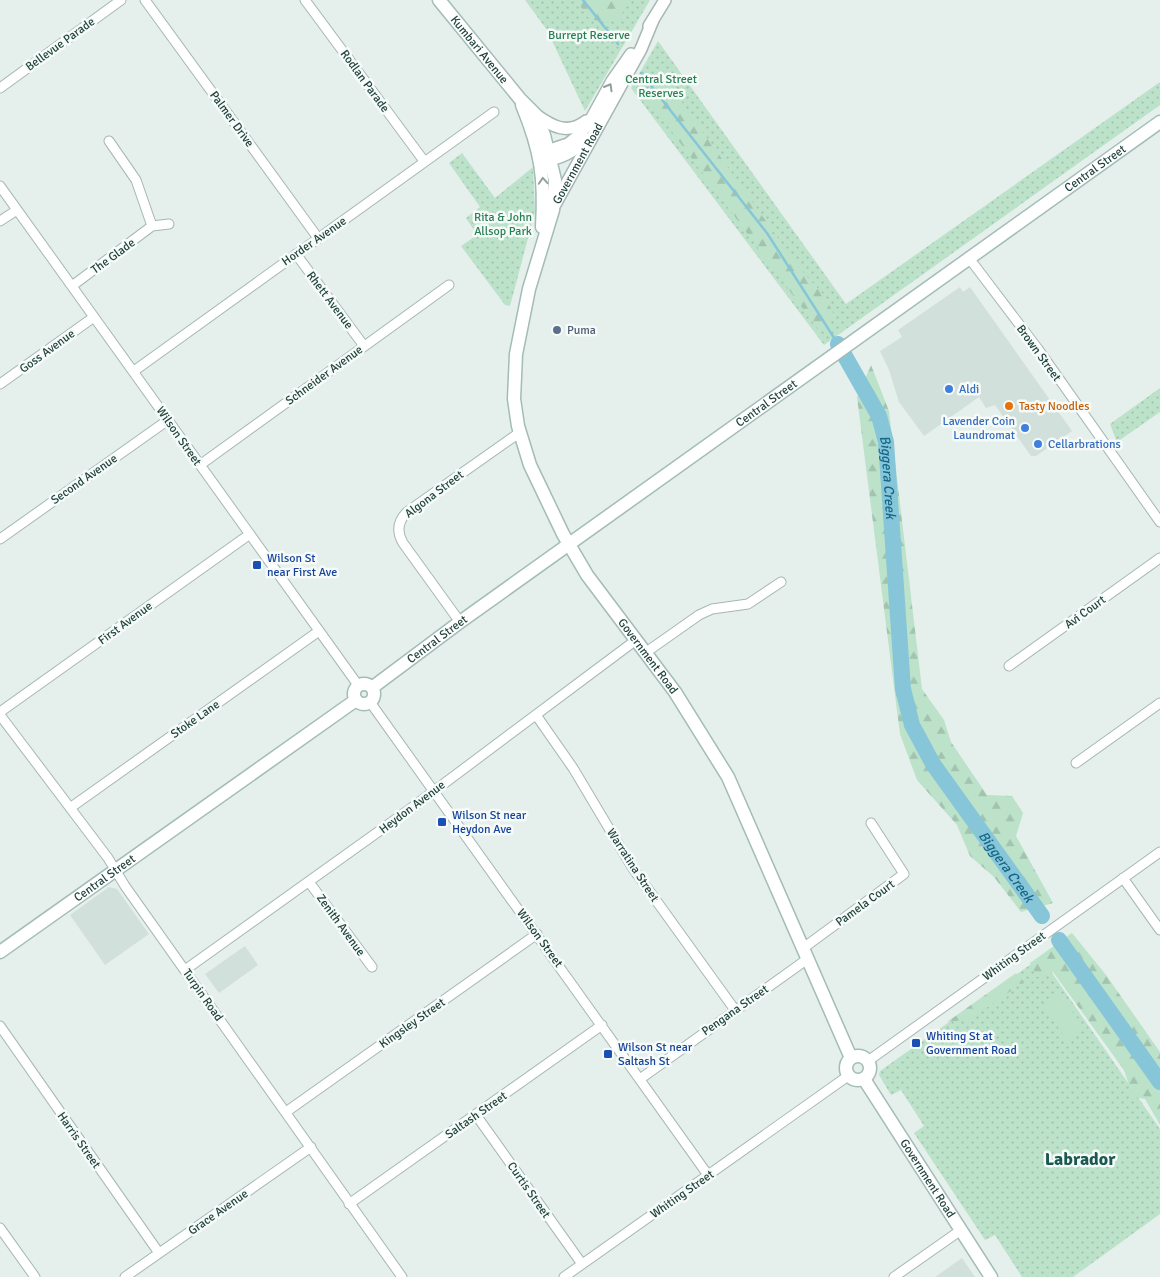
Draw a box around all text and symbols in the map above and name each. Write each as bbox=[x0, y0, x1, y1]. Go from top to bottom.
street label: Kumbari Avenue bbox=[447, 13, 511, 87]
street label: Bellevue Parade bbox=[23, 14, 98, 75]
park label: Burrept Reserve bbox=[548, 28, 630, 43]
street label: Rodlan Parade bbox=[337, 47, 392, 116]
park label: Central Street Reserves bbox=[625, 72, 697, 101]
one-way arrow bbox=[603, 83, 613, 92]
street label: Palmer Drive bbox=[206, 88, 257, 150]
street label: Government Road bbox=[550, 120, 607, 207]
street label: Central Street bbox=[1062, 142, 1129, 196]
one-way arrow bbox=[538, 177, 549, 185]
park label: Rita & John Allsop Park bbox=[474, 210, 532, 239]
street label: Horder Avenue bbox=[279, 214, 350, 269]
street label: The Glade bbox=[88, 235, 138, 277]
street label: Rhett Avenue bbox=[303, 269, 356, 332]
street label: Brown Street bbox=[1013, 322, 1064, 385]
place label: Puma bbox=[567, 323, 596, 338]
marker: Puma bbox=[551, 324, 563, 336]
street label: Goss Avenue bbox=[17, 326, 78, 376]
street label: Schneider Avenue bbox=[283, 342, 366, 408]
street label: Central Street bbox=[733, 377, 800, 431]
place label: Aldi bbox=[959, 382, 979, 397]
marker: Aldi bbox=[943, 383, 955, 395]
place label: Tasty Noodles bbox=[1019, 399, 1090, 414]
marker: Tasty Noodles bbox=[1003, 400, 1015, 412]
street label: Wilson Street bbox=[153, 404, 205, 469]
place label: Lavender Coin Laundromat bbox=[942, 414, 1015, 443]
marker: Lavender Coin Laundromat bbox=[1019, 422, 1031, 434]
water label: Biggera Creek bbox=[876, 433, 899, 522]
place label: Cellarbrations bbox=[1048, 437, 1121, 452]
marker: Cellarbrations bbox=[1032, 438, 1044, 450]
street label: Second Avenue bbox=[48, 451, 120, 508]
street label: Algona Street bbox=[402, 467, 467, 521]
place label: Wilson St near First Ave bbox=[267, 551, 337, 580]
marker: Wilson St near First Ave bbox=[251, 559, 263, 571]
street label: Avi Court bbox=[1062, 592, 1109, 632]
street label: First Avenue bbox=[95, 599, 155, 648]
street label: Central Street bbox=[404, 612, 471, 667]
street label: Government Road bbox=[614, 616, 681, 697]
street label: Stoke Lane bbox=[168, 697, 223, 742]
street label: Heydon Avenue bbox=[376, 778, 448, 837]
place label: Wilson St near Heydon Ave bbox=[452, 808, 527, 837]
marker: Wilson St near Heydon Ave bbox=[436, 816, 448, 828]
street label: Warratina Street bbox=[603, 826, 662, 905]
water label: Biggera Creek bbox=[975, 828, 1039, 907]
street label: Central Street bbox=[71, 852, 138, 905]
street label: Pamela Court bbox=[833, 877, 898, 930]
street label: Zenith Avenue bbox=[313, 891, 368, 959]
street label: Wilson Street bbox=[513, 906, 566, 971]
street label: Whiting Street bbox=[980, 929, 1049, 984]
street label: Turpin Road bbox=[179, 966, 226, 1024]
street label: Pengana Street bbox=[699, 982, 772, 1039]
street label: Kingsley Street bbox=[376, 995, 448, 1052]
place label: Whiting St at Government Road bbox=[926, 1029, 1017, 1058]
marker: Whiting St at Government Road bbox=[910, 1037, 922, 1049]
place label: Wilson St near Saltash St bbox=[618, 1040, 693, 1069]
marker: Wilson St near Saltash St bbox=[602, 1048, 614, 1060]
street label: Saltash Street bbox=[442, 1089, 510, 1142]
street label: Harris Street bbox=[54, 1109, 104, 1171]
street label: Government Road bbox=[896, 1136, 958, 1221]
district label: Labrador bbox=[1045, 1148, 1116, 1170]
street label: Curtis Street bbox=[504, 1159, 553, 1221]
street label: Whiting Street bbox=[648, 1167, 717, 1222]
street label: Grace Avenue bbox=[185, 1186, 251, 1239]

